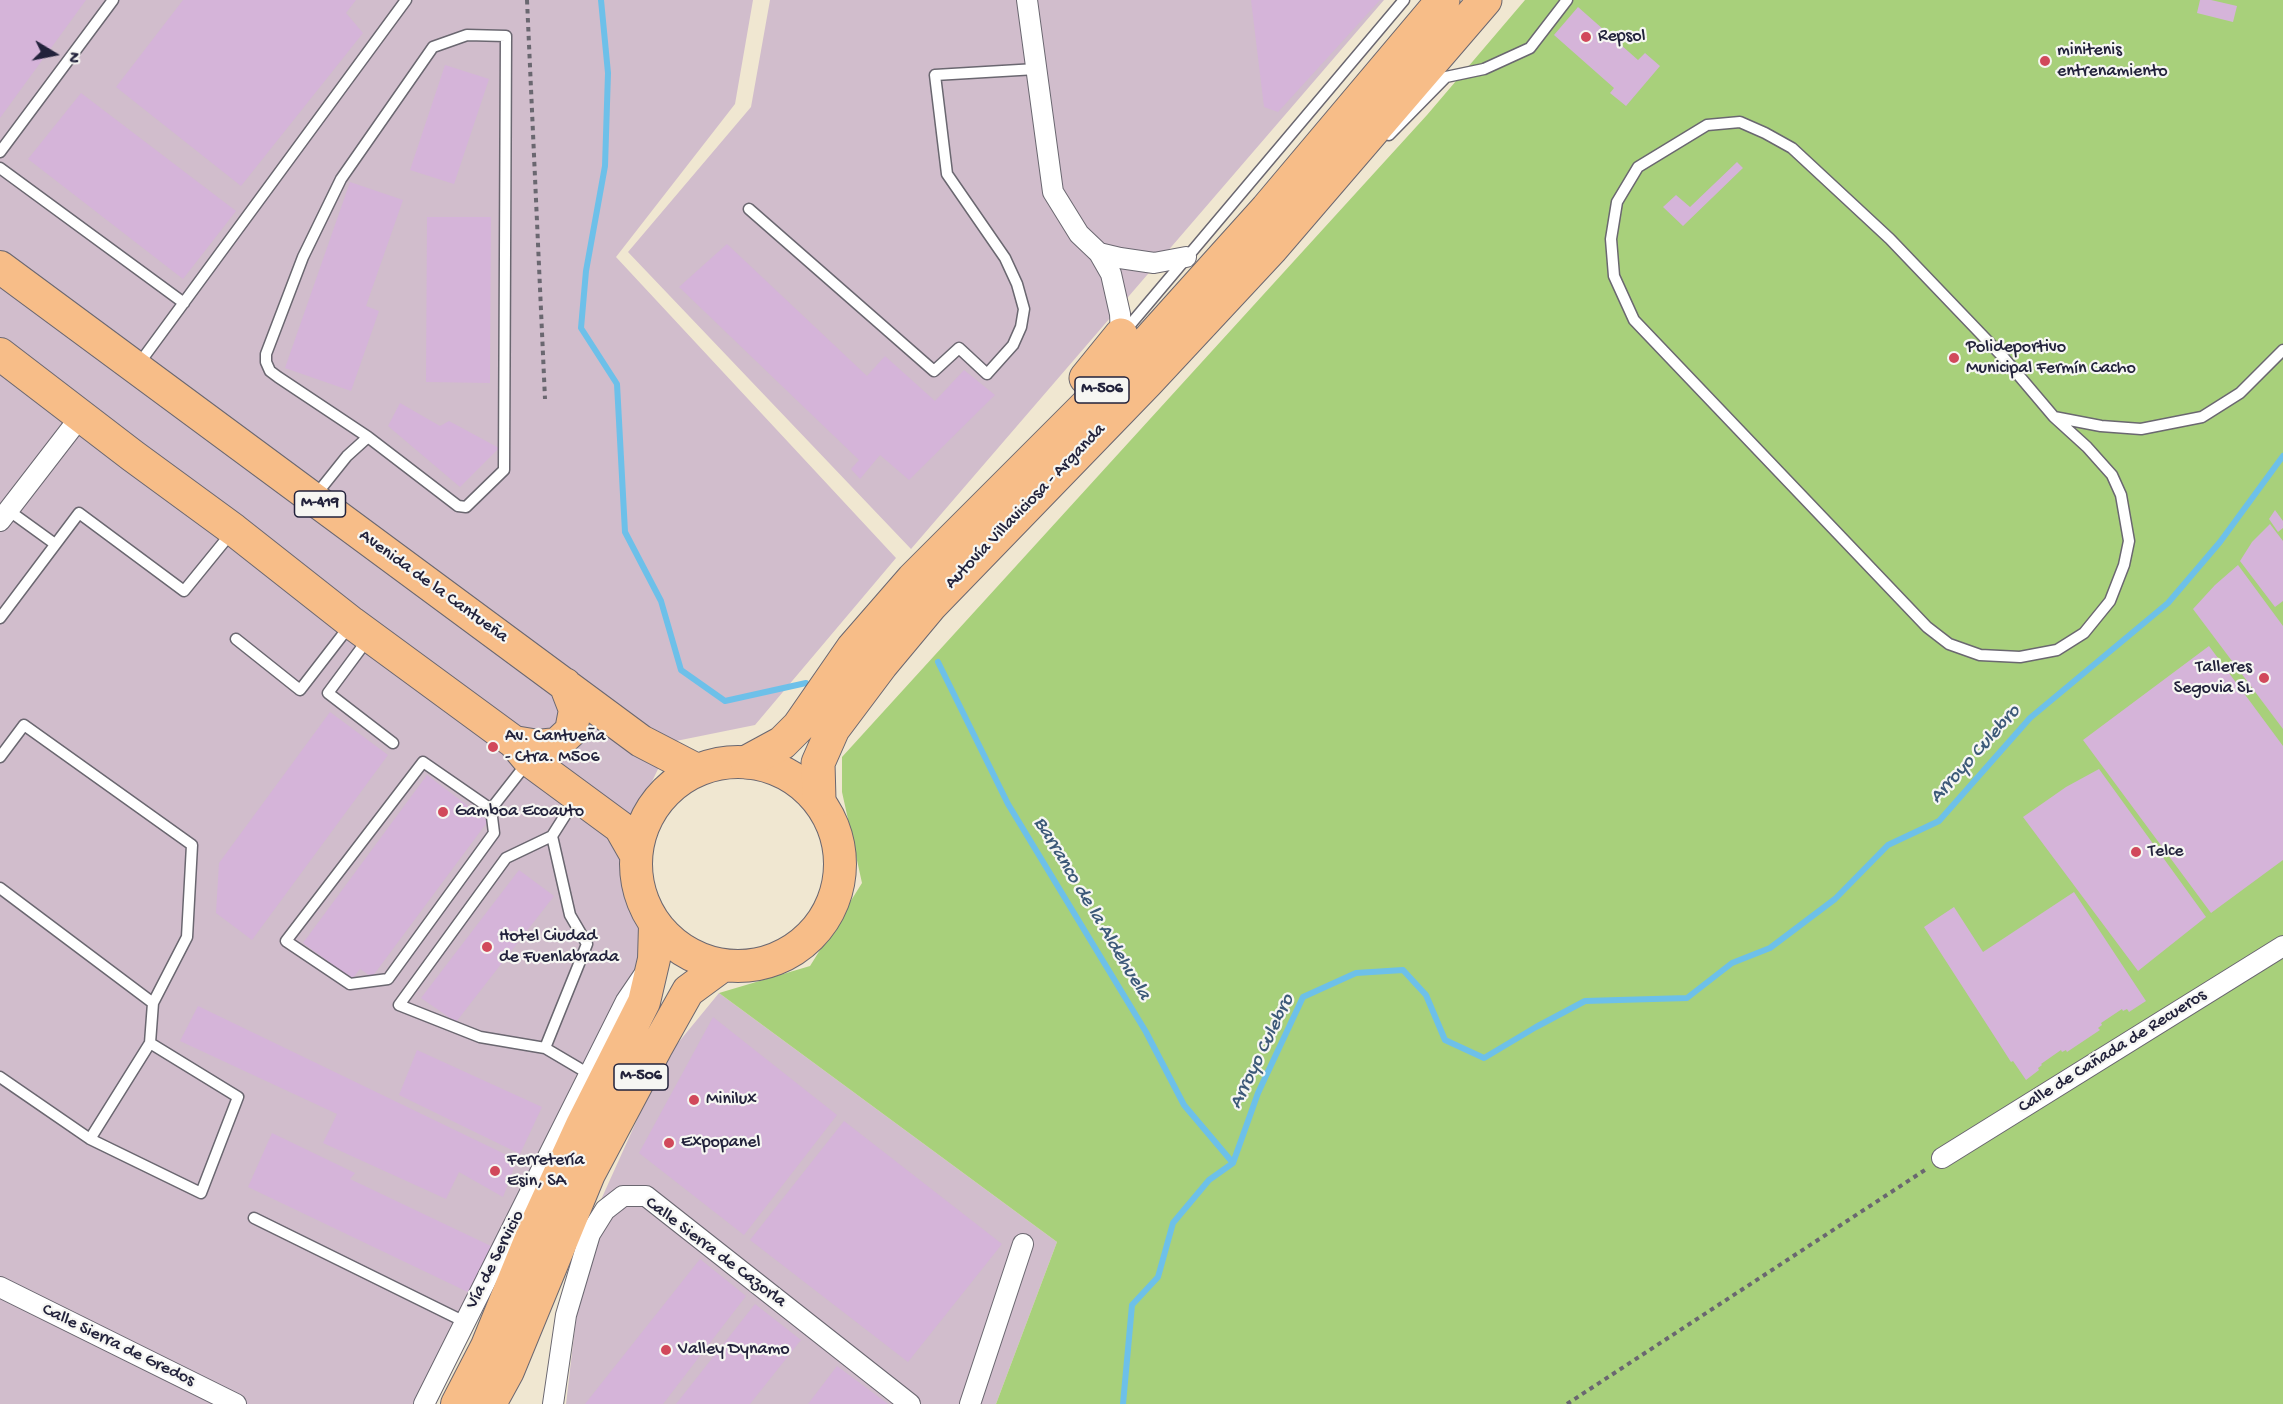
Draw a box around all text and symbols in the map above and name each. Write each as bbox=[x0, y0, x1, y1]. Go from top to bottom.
north arrow bbox=[24, 24, 84, 84]
place label: Repsol bbox=[1598, 26, 1646, 48]
marker: Repsol bbox=[1579, 30, 1593, 44]
place label: minitenis entrenamiento bbox=[2057, 40, 2168, 82]
text: N bbox=[62, 50, 82, 64]
marker: minitenis entrenamiento bbox=[2038, 54, 2052, 68]
place label: Polideportivo Municipal Fermín Cacho bbox=[1966, 337, 2136, 380]
marker: Polideportivo Municipal Fermín Cacho bbox=[1947, 351, 1961, 365]
road number: M-506 bbox=[1075, 377, 1129, 403]
street label: Autovía Villaviciosa - Arganda bbox=[941, 420, 1111, 594]
road number: M-419 bbox=[294, 491, 346, 517]
street label: Avenida de la Cantueña bbox=[354, 526, 512, 648]
place label: Talleres Segovia SL bbox=[2174, 657, 2252, 700]
marker: Talleres Segovia SL bbox=[2257, 671, 2271, 685]
water label: Arroyo Culebro bbox=[1926, 701, 2026, 809]
place label: Av. Cantueña - Ctra. M506 bbox=[505, 726, 605, 768]
marker: Av. Cantueña - Ctra. M506 bbox=[486, 740, 500, 754]
place label: Gamboa Ecoauto bbox=[455, 801, 584, 823]
marker: Gamboa Ecoauto bbox=[436, 805, 450, 819]
water label: Barranco de la Aldehuela bbox=[1027, 813, 1155, 1005]
place label: Telce bbox=[2148, 841, 2184, 863]
marker: Telce bbox=[2129, 845, 2143, 859]
place label: Hotel Ciudad de Fuenlabrada bbox=[499, 926, 619, 968]
marker: Hotel Ciudad de Fuenlabrada bbox=[480, 940, 494, 954]
street label: Calle de Cañada de Recueros bbox=[2015, 985, 2211, 1119]
water label: Arroyo Culebro bbox=[1225, 991, 1301, 1113]
road number: M-506 bbox=[614, 1064, 668, 1090]
place label: Minilux bbox=[706, 1089, 757, 1111]
marker: Minilux bbox=[687, 1093, 701, 1107]
place label: Expopanel bbox=[681, 1132, 761, 1154]
marker: Expopanel bbox=[662, 1136, 676, 1150]
place label: Ferretería Esin, SA bbox=[507, 1150, 584, 1192]
marker: Ferretería Esin, SA bbox=[488, 1164, 502, 1178]
street label: Calle Sierra de Cazorla bbox=[640, 1193, 790, 1313]
street label: Vía de Servicio bbox=[462, 1207, 530, 1313]
street label: Calle Sierra de Gredos bbox=[38, 1300, 198, 1392]
place label: Valley Dynamo bbox=[678, 1339, 790, 1361]
marker: Valley Dynamo bbox=[659, 1343, 673, 1357]

